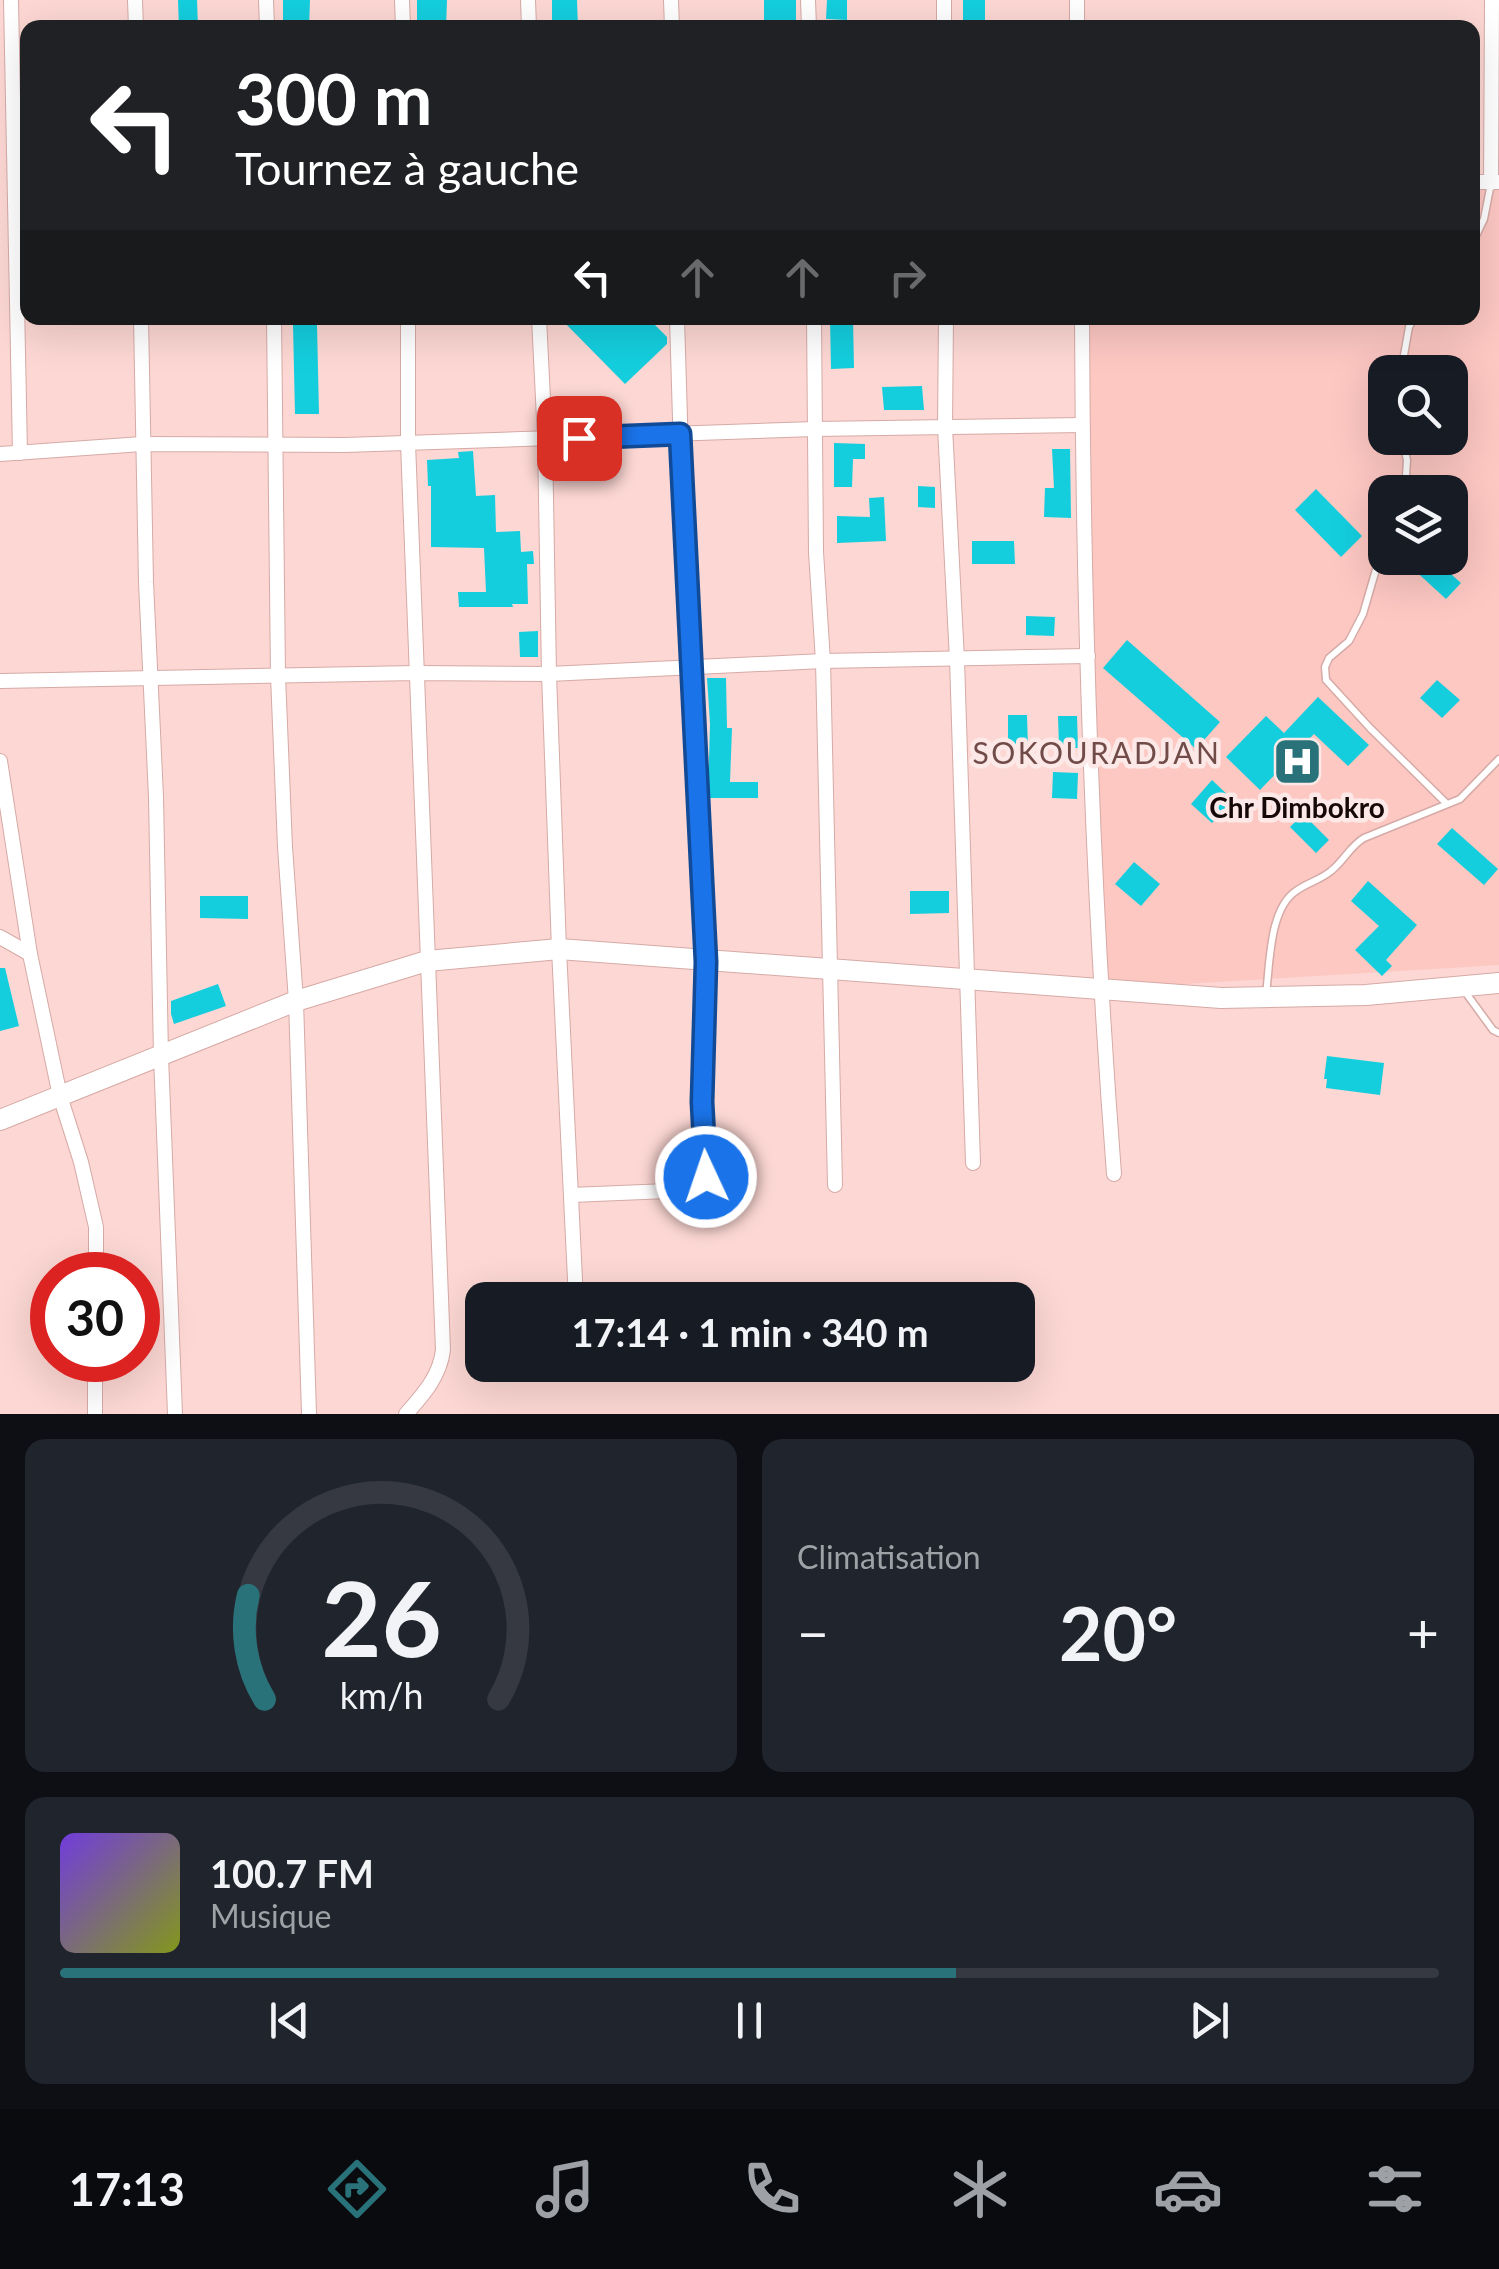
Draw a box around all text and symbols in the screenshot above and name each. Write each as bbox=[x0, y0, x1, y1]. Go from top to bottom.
text: 300 m bbox=[235, 56, 432, 140]
icon: left bbox=[70, 60, 200, 190]
text: Tournez à gauche bbox=[235, 141, 579, 195]
icon: left bbox=[565, 250, 620, 305]
icon: ahead bbox=[670, 250, 725, 305]
icon: ahead bbox=[775, 250, 830, 305]
icon: right bbox=[880, 250, 935, 305]
map controls bbox=[1368, 355, 1468, 575]
button: search bbox=[1368, 355, 1468, 455]
pin bbox=[537, 396, 622, 481]
icon: arrive bbox=[552, 411, 607, 466]
button: layers bbox=[1368, 475, 1468, 575]
district label: SOKOURADJAN bbox=[973, 734, 1221, 770]
hospital icon: Chr Dimbokro bbox=[1271, 735, 1323, 787]
place label: Chr Dimbokro bbox=[1209, 790, 1385, 824]
position arrow bbox=[654, 1125, 758, 1229]
speed limit sign: 30 bbox=[30, 1252, 160, 1382]
text: 17:14 · 1 min · 340 m bbox=[571, 1309, 929, 1355]
text: Climatisation bbox=[797, 1537, 981, 1576]
text: 26 bbox=[321, 1554, 441, 1679]
text: 20° bbox=[1059, 1587, 1177, 1677]
text: − bbox=[797, 1599, 829, 1665]
text: + bbox=[1407, 1599, 1439, 1665]
text: km/h bbox=[339, 1674, 423, 1717]
text: 100.7 FM bbox=[210, 1850, 374, 1896]
text: Musique bbox=[210, 1896, 331, 1935]
icon: previous bbox=[262, 1993, 317, 2048]
icon: pause bbox=[722, 1993, 777, 2048]
icon: next bbox=[1182, 1993, 1237, 2048]
icon: directions bbox=[322, 2154, 392, 2224]
icon: music bbox=[530, 2154, 600, 2224]
icon: phone bbox=[737, 2154, 807, 2224]
icon: climate bbox=[945, 2154, 1015, 2224]
icon: car bbox=[1153, 2154, 1223, 2224]
icon: filters bbox=[1360, 2154, 1430, 2224]
text: 17:13 bbox=[69, 2162, 185, 2216]

